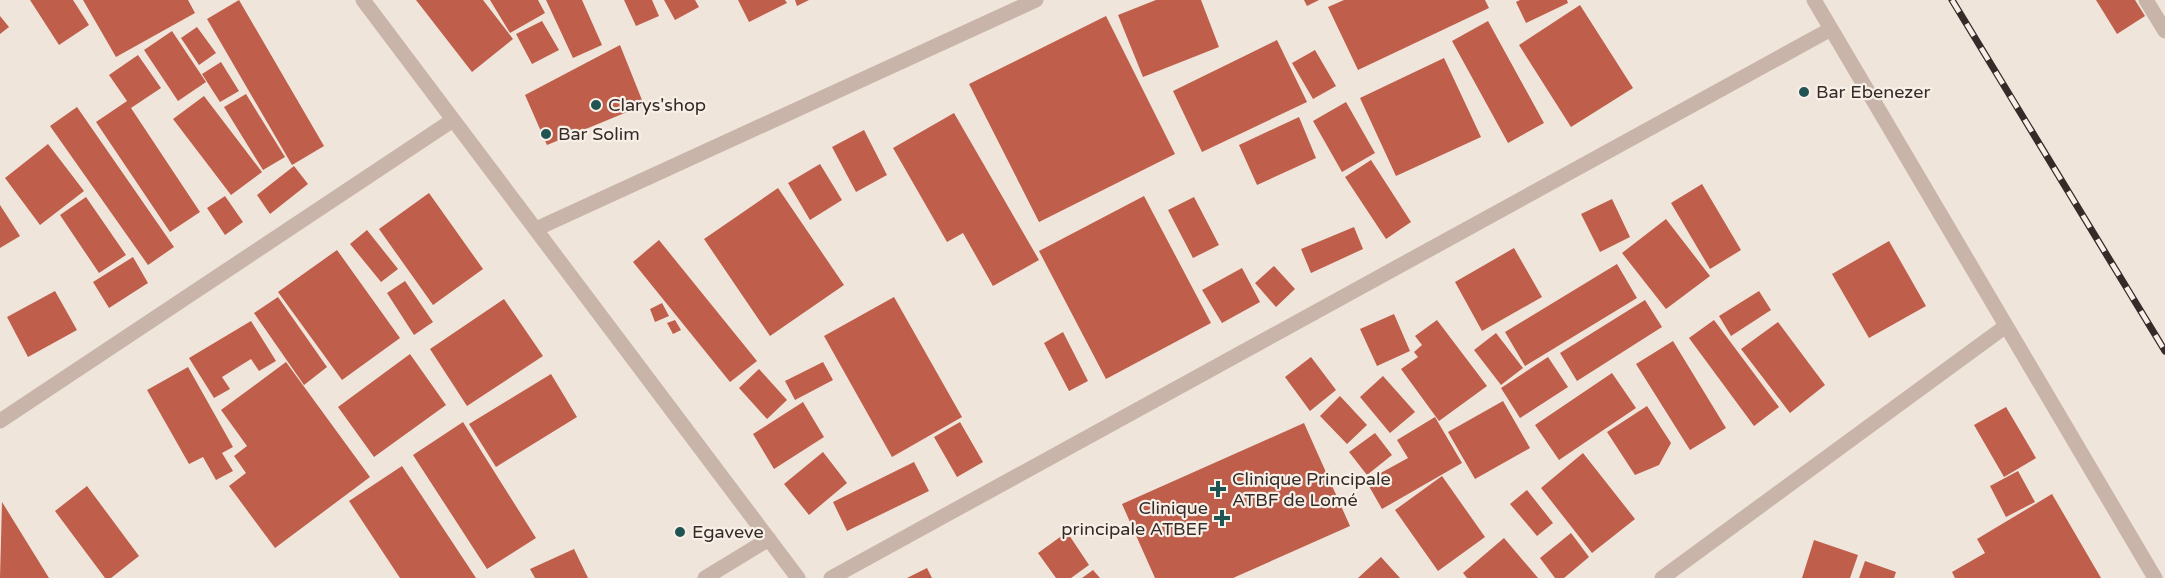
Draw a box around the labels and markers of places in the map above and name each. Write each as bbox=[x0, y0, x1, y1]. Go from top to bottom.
place label: Bar Ebenezer bbox=[1816, 81, 1930, 103]
marker: Bar Ebenezer bbox=[1797, 85, 1811, 99]
place label: Clarys'shop bbox=[608, 94, 706, 116]
marker: Clarys'shop bbox=[589, 98, 603, 112]
place label: Bar Solim bbox=[558, 123, 640, 145]
marker: Bar Solim bbox=[539, 127, 553, 141]
place label: Clinique Principale ATBF de Lomé bbox=[1232, 468, 1391, 511]
marker: Clinique Principale ATBF de Lomé bbox=[1209, 480, 1227, 498]
place label: Clinique principale ATBEF bbox=[1061, 497, 1208, 540]
marker: Clinique principale ATBEF bbox=[1213, 509, 1231, 527]
place label: Egaveve bbox=[692, 521, 764, 543]
marker: Egaveve bbox=[673, 525, 687, 539]

